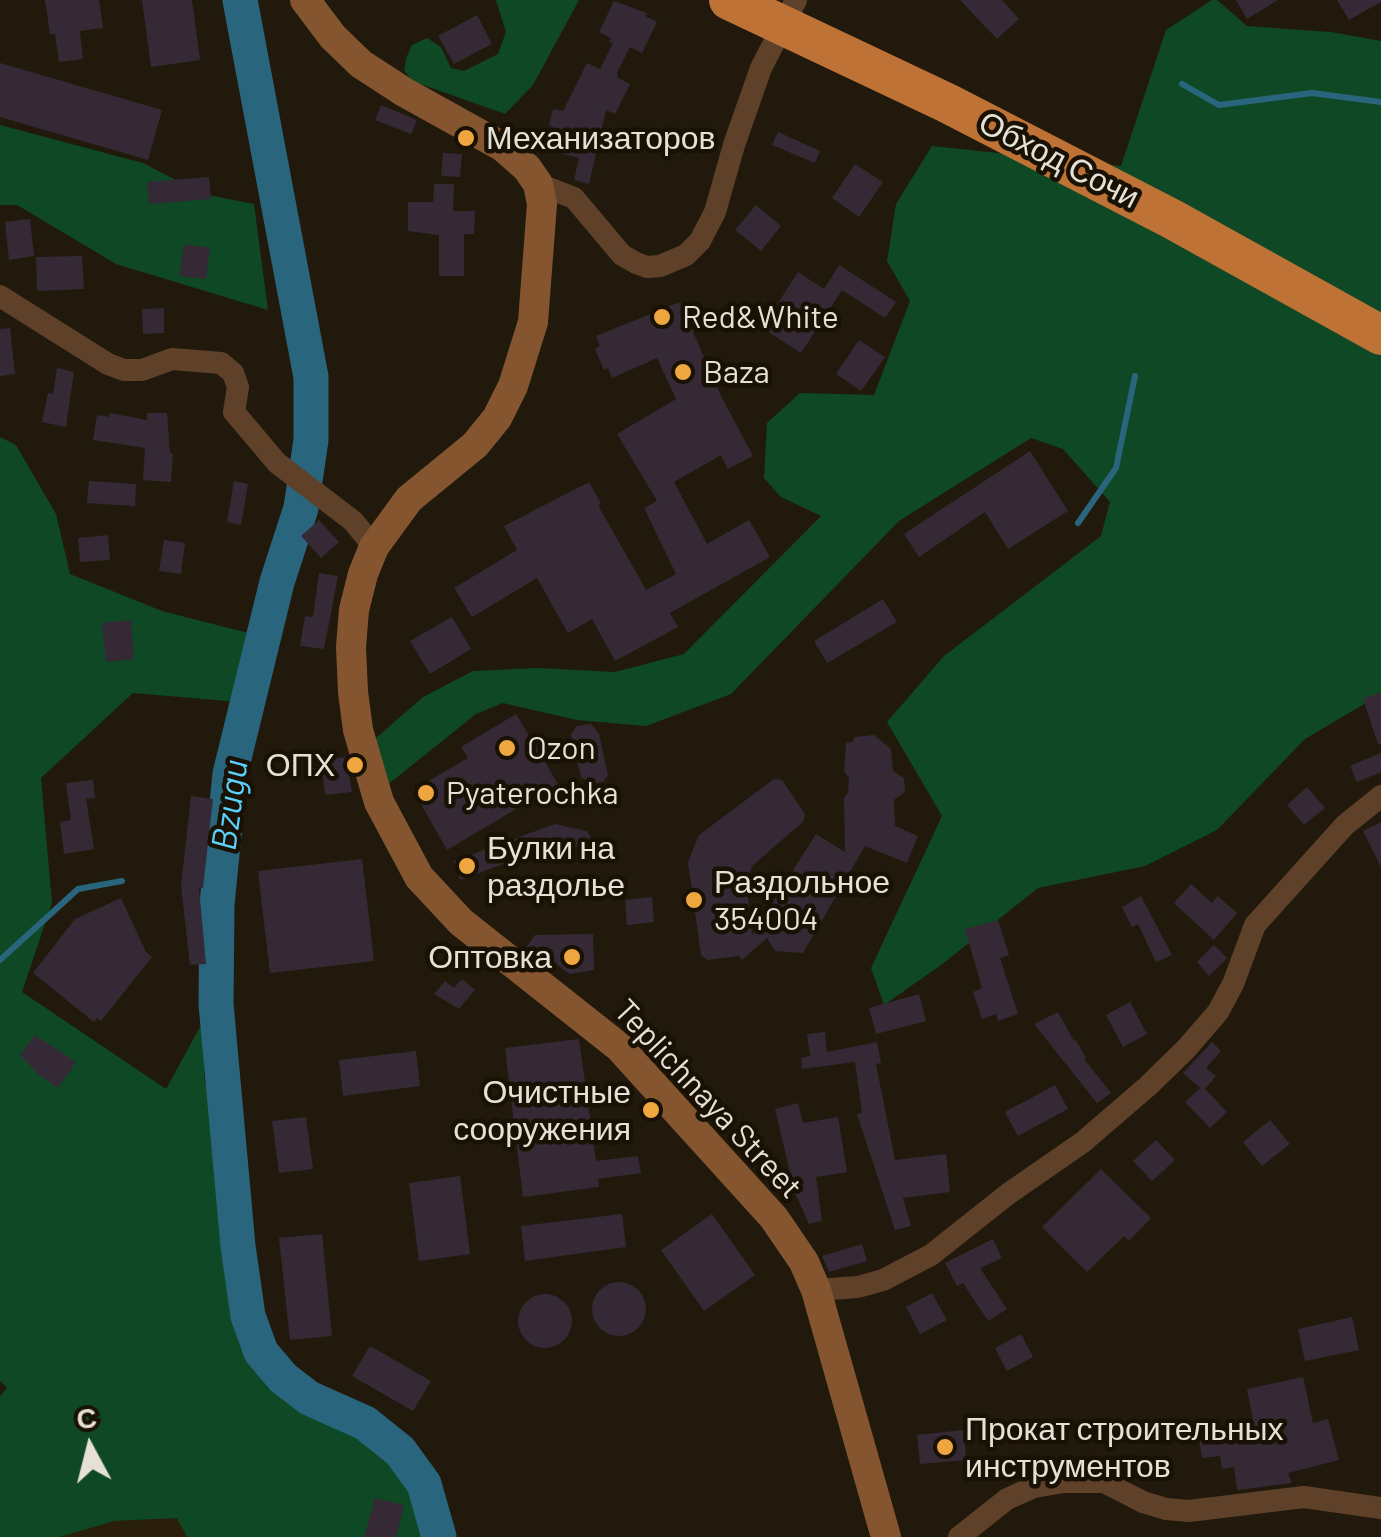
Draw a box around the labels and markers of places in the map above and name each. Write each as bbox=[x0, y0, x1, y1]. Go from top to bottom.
place label: Механизаторов bbox=[486, 119, 716, 157]
marker: Механизаторов bbox=[455, 127, 477, 149]
place label: Red&White bbox=[682, 298, 839, 336]
marker: Red&White bbox=[651, 306, 673, 328]
place label: Baza bbox=[703, 353, 770, 391]
marker: Baza bbox=[672, 361, 694, 383]
place label: Ozon bbox=[527, 729, 596, 767]
marker: Ozon bbox=[496, 737, 518, 759]
place label: ОПХ bbox=[266, 746, 335, 784]
marker: ОПХ bbox=[344, 754, 366, 776]
place label: Pyaterochka bbox=[446, 774, 619, 812]
marker: Pyaterochka bbox=[415, 782, 437, 804]
place label: Булки на раздолье bbox=[487, 829, 625, 904]
marker: Булки на раздолье bbox=[456, 855, 478, 877]
place label: Раздольное 354004 bbox=[714, 863, 890, 938]
marker: Раздольное 354004 bbox=[683, 889, 705, 911]
place label: Оптовка bbox=[428, 938, 552, 976]
marker: Оптовка bbox=[561, 946, 583, 968]
place label: Очистные сооружения bbox=[453, 1073, 631, 1148]
marker: Очистные сооружения bbox=[640, 1099, 662, 1121]
place label: Прокат строительных инструментов bbox=[965, 1410, 1284, 1485]
marker: Прокат строительных инструментов bbox=[934, 1436, 956, 1458]

